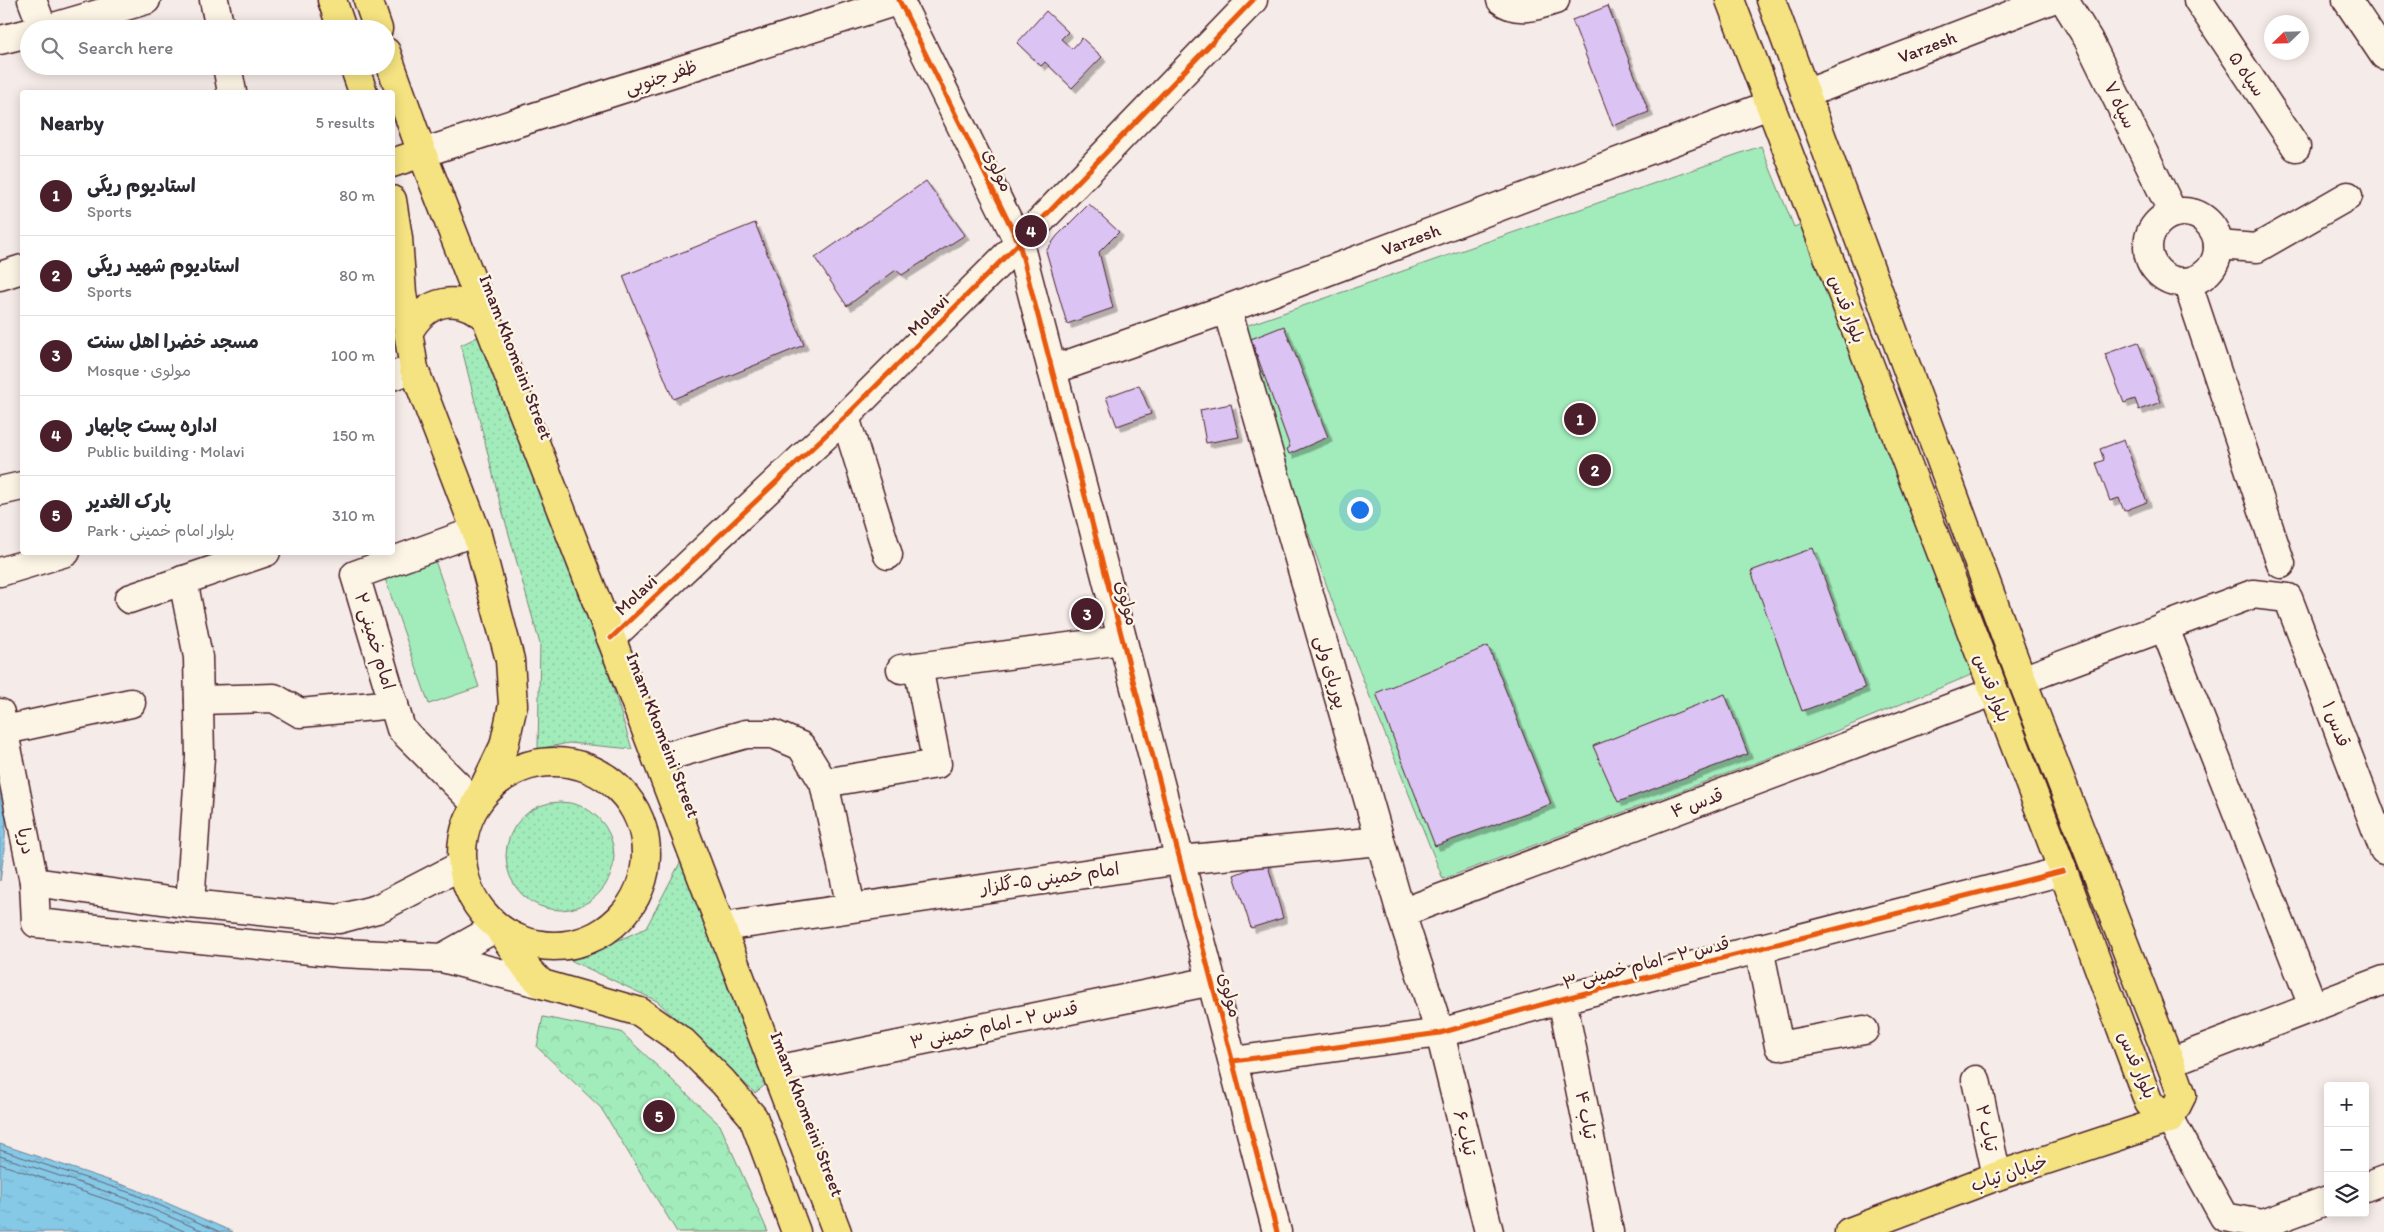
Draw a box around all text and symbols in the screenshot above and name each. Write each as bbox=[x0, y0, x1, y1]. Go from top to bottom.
north arrow bbox=[2264, 15, 2309, 60]
search box bbox=[20, 20, 395, 75]
street label: Varzesh bbox=[1895, 26, 1960, 68]
icon: search bbox=[38, 34, 66, 62]
text: Search here bbox=[78, 36, 173, 59]
street label: سپاه ۵ bbox=[2223, 47, 2270, 101]
street label: ظفر جنوبی bbox=[622, 55, 700, 100]
street label: سپاه ۷ bbox=[2098, 78, 2141, 133]
text: Nearby bbox=[40, 110, 104, 135]
text: 5 results bbox=[315, 113, 375, 132]
street label: مولوی bbox=[978, 145, 1018, 195]
text: استادیوم ریگی bbox=[87, 174, 196, 197]
text: 1 bbox=[52, 186, 60, 205]
text: 80 m bbox=[339, 186, 375, 205]
text: Sports bbox=[87, 202, 132, 221]
pin: 4 bbox=[1015, 212, 1047, 250]
street label: Varzesh bbox=[1379, 219, 1444, 261]
text: استادیوم شهید ریگی bbox=[87, 254, 239, 277]
text: 2 bbox=[52, 266, 60, 285]
text: 80 m bbox=[339, 266, 375, 285]
street label: Imam Khomeini Street bbox=[474, 272, 558, 443]
street label: بلوار قدس bbox=[1824, 272, 1870, 346]
text: Sports bbox=[87, 282, 132, 301]
street label: Molavi bbox=[902, 289, 954, 341]
text: مسجد خضرا اهل سنت bbox=[87, 330, 259, 353]
text: 3 bbox=[52, 346, 60, 365]
text: 100 m bbox=[331, 346, 375, 365]
text: Mosque · مولوی bbox=[87, 361, 191, 380]
pin: 1 bbox=[1564, 400, 1596, 438]
text: اداره پست چابهار bbox=[87, 414, 217, 437]
text: 4 bbox=[51, 426, 61, 445]
text: 150 m bbox=[332, 426, 375, 445]
text: Public building · Molavi bbox=[87, 442, 245, 461]
pin: 2 bbox=[1579, 451, 1611, 489]
text: پارک الغدیر bbox=[87, 490, 171, 513]
your location bbox=[1347, 497, 1373, 523]
text: 5 bbox=[52, 506, 60, 525]
text: 310 m bbox=[332, 506, 375, 525]
text: Park · بلوار امام خمینی bbox=[87, 521, 235, 540]
street label: Molavi bbox=[610, 570, 662, 620]
street label: مولوی bbox=[1110, 578, 1144, 628]
street label: امام خمینی ۲ bbox=[347, 590, 400, 693]
pin: 3 bbox=[1071, 595, 1103, 633]
street label: پوریای ولی bbox=[1309, 633, 1352, 711]
street label: Imam Khomeini Street bbox=[621, 650, 705, 821]
street label: بلوار قدس bbox=[1969, 651, 2015, 725]
street label: قدس ۱ bbox=[2317, 698, 2355, 750]
street label: قدس ۴ bbox=[1668, 783, 1726, 823]
street label: دریا bbox=[13, 826, 39, 856]
street label: امام خمینی ۵-گلزار bbox=[977, 857, 1121, 902]
street label: قدس ۲ - امام خمینی ۳ bbox=[1560, 932, 1732, 997]
street label: مولوی bbox=[1213, 970, 1247, 1020]
street label: قدس ۲ - امام خمینی ۳ bbox=[908, 996, 1081, 1056]
street label: بلوار قدس bbox=[2113, 1028, 2161, 1102]
street label: Imam Khomeini Street bbox=[765, 1029, 849, 1200]
map controls bbox=[2324, 1082, 2369, 1217]
button: + bbox=[2324, 1082, 2369, 1127]
street label: تیاب ۴ bbox=[1571, 1089, 1602, 1142]
pin: 5 bbox=[643, 1097, 675, 1135]
street label: تیاب ۲ bbox=[1971, 1102, 2003, 1154]
street label: تیاب ۶ bbox=[1449, 1108, 1481, 1159]
button: − bbox=[2324, 1127, 2369, 1172]
street label: خیابان تیاب bbox=[1968, 1150, 2050, 1196]
button: layers bbox=[2324, 1172, 2369, 1217]

